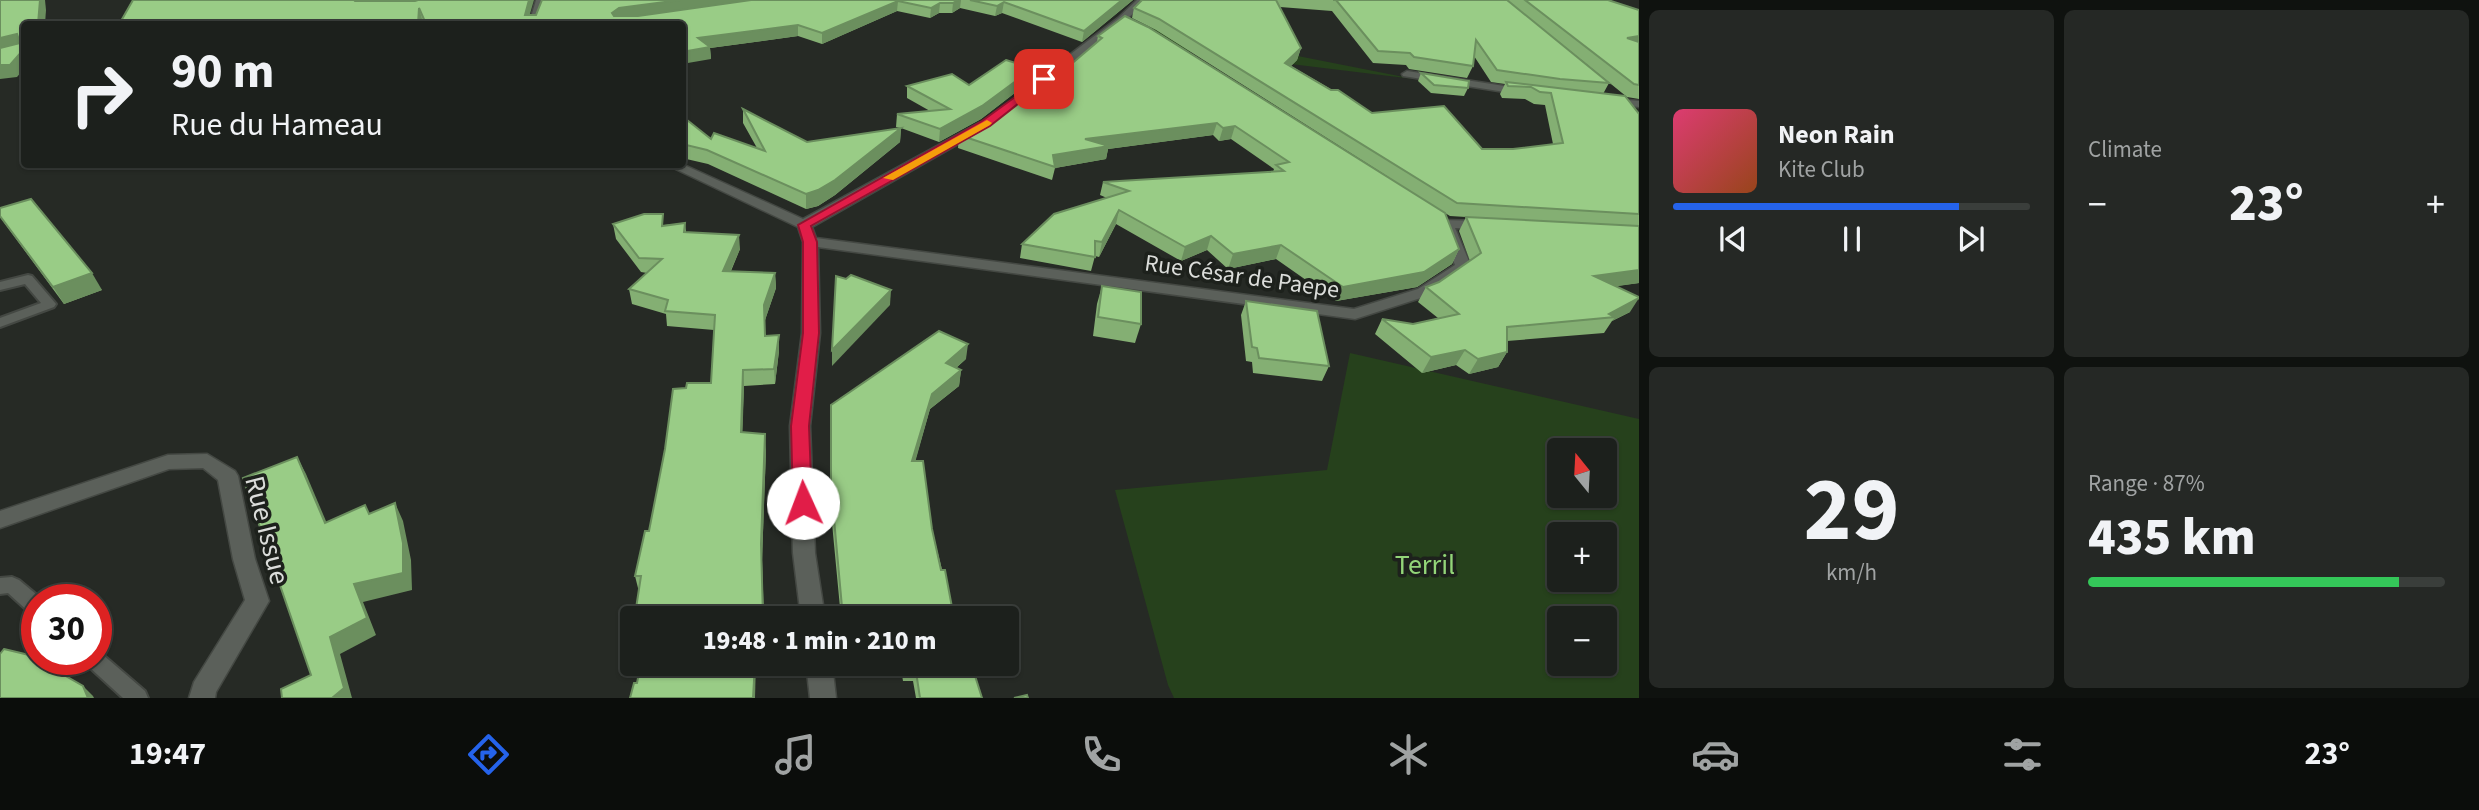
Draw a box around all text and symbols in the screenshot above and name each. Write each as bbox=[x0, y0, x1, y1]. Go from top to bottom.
text: 90 m bbox=[171, 37, 275, 107]
icon: right bbox=[56, 49, 147, 140]
pin bbox=[1014, 49, 1074, 109]
icon: arrive bbox=[1025, 60, 1063, 98]
text: Rue du Hameau bbox=[171, 102, 383, 148]
text: Neon Rain bbox=[1778, 116, 1895, 153]
text: Climate bbox=[2088, 133, 2162, 166]
text: Kite Club bbox=[1778, 153, 1865, 186]
text: 23° bbox=[2229, 167, 2304, 241]
text: − bbox=[2088, 178, 2107, 232]
text: + bbox=[2426, 178, 2445, 232]
icon: previous bbox=[1714, 220, 1752, 258]
icon: pause bbox=[1833, 220, 1871, 258]
icon: next bbox=[1952, 220, 1990, 258]
street label: Rue César de Paepe bbox=[1142, 246, 1341, 307]
north arrow bbox=[1547, 438, 1617, 508]
map controls bbox=[1547, 438, 1617, 676]
text: 29 bbox=[1803, 446, 1900, 575]
position arrow bbox=[766, 466, 840, 540]
text: Range · 87% bbox=[2088, 467, 2205, 500]
street label: Rue Issue bbox=[234, 472, 300, 589]
text: 435 km bbox=[2088, 501, 2256, 575]
button: + bbox=[1547, 522, 1617, 592]
park label: Terril bbox=[1395, 545, 1455, 585]
text: km/h bbox=[1826, 556, 1877, 589]
speed limit sign: 30 bbox=[21, 584, 112, 675]
button: − bbox=[1547, 606, 1617, 676]
text: 19:48 · 1 min · 210 m bbox=[703, 622, 936, 659]
icon: directions bbox=[464, 730, 513, 779]
icon: music bbox=[771, 730, 820, 779]
icon: phone bbox=[1077, 730, 1126, 779]
icon: climate bbox=[1384, 730, 1433, 779]
icon: car bbox=[1691, 730, 1740, 779]
icon: filters bbox=[1998, 730, 2047, 779]
text: 19:47 bbox=[129, 731, 206, 777]
text: 23° bbox=[2305, 731, 2350, 777]

